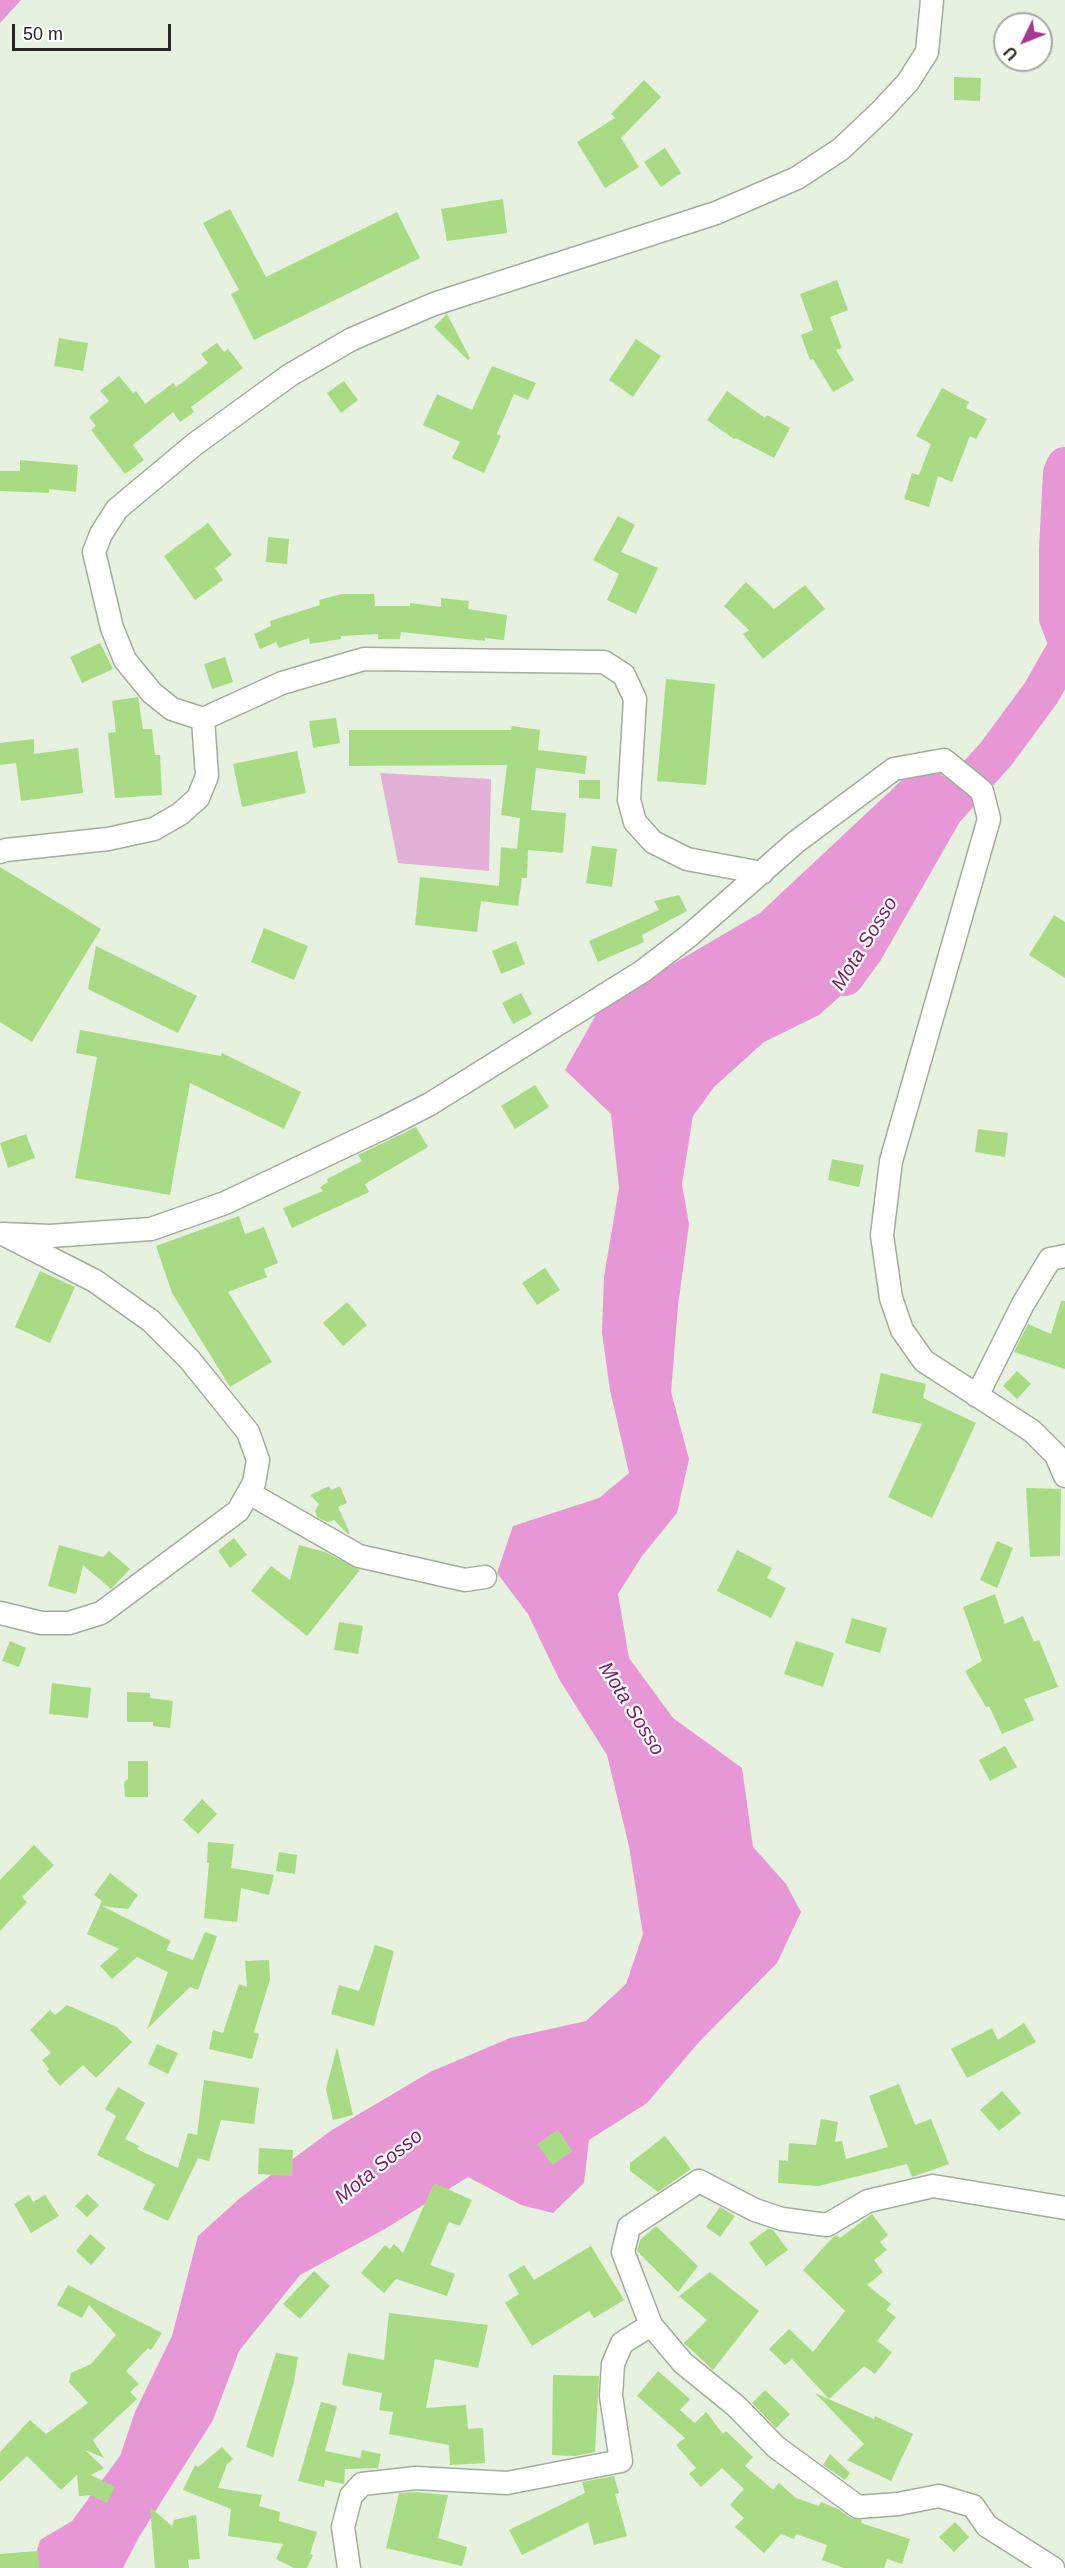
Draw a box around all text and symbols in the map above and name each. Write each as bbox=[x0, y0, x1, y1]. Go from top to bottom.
scale bar bbox=[15, 12, 174, 50]
north arrow bbox=[993, 12, 1053, 72]
text: 50 m bbox=[23, 24, 63, 44]
text: U bbox=[1001, 43, 1021, 63]
water label: Mota Sosso bbox=[827, 893, 903, 995]
water label: Mota Sosso bbox=[593, 1658, 669, 1760]
water label: Mota Sosso bbox=[330, 2124, 428, 2210]

